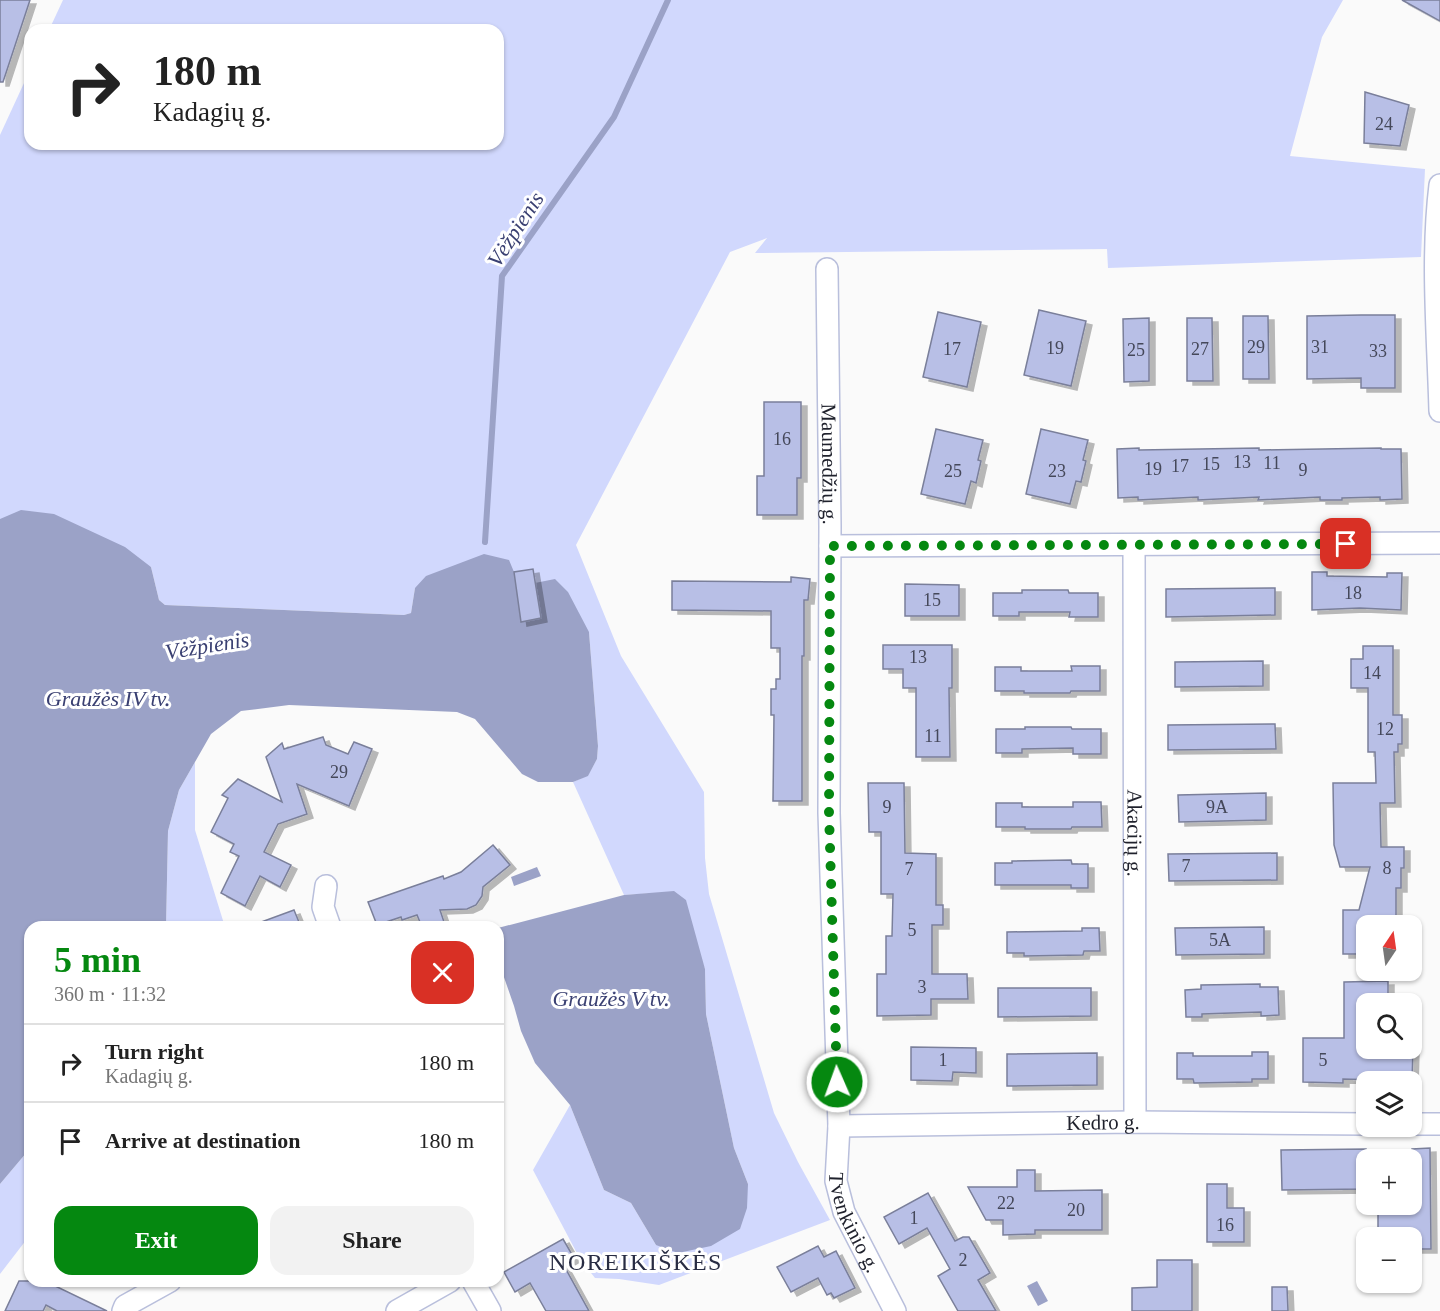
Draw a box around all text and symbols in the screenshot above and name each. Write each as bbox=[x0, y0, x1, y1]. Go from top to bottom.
icon: right bbox=[54, 48, 132, 126]
text: 180 m bbox=[153, 48, 262, 94]
text: Kadagių g. bbox=[153, 97, 271, 127]
house number: 24 bbox=[1375, 114, 1393, 134]
water label: Vėžpienis bbox=[482, 187, 549, 271]
house number: 29 bbox=[1247, 337, 1265, 357]
house number: 31 bbox=[1311, 337, 1329, 357]
house number: 19 bbox=[1046, 338, 1064, 358]
house number: 17 bbox=[943, 339, 961, 359]
house number: 27 bbox=[1191, 339, 1209, 359]
house number: 25 bbox=[1127, 340, 1145, 360]
house number: 33 bbox=[1369, 341, 1387, 361]
street label: Maumedžių g. bbox=[817, 403, 842, 525]
house number: 16 bbox=[773, 429, 791, 449]
house number: 13 bbox=[1233, 452, 1251, 472]
house number: 11 bbox=[1263, 453, 1281, 473]
house number: 15 bbox=[1202, 454, 1220, 474]
house number: 17 bbox=[1171, 456, 1189, 476]
house number: 19 bbox=[1144, 459, 1162, 479]
house number: 9 bbox=[1299, 460, 1308, 480]
house number: 25 bbox=[944, 461, 962, 481]
house number: 23 bbox=[1048, 461, 1066, 481]
pin bbox=[1320, 518, 1371, 569]
icon: arrive bbox=[1329, 527, 1362, 560]
house number: 18 bbox=[1344, 583, 1362, 603]
house number: 15 bbox=[923, 590, 941, 610]
water label: Vėžpienis bbox=[163, 627, 251, 664]
house number: 13 bbox=[909, 647, 927, 667]
house number: 14 bbox=[1363, 663, 1381, 683]
water label: Graužės IV tv. bbox=[46, 686, 170, 711]
house number: 12 bbox=[1376, 719, 1394, 739]
house number: 11 bbox=[924, 726, 942, 746]
house number: 29 bbox=[330, 762, 348, 782]
street label: Akacijų g. bbox=[1122, 789, 1147, 877]
house number: 9 bbox=[883, 797, 892, 817]
house number: 9A bbox=[1206, 797, 1228, 817]
house number: 7 bbox=[1182, 856, 1191, 876]
house number: 8 bbox=[1383, 858, 1392, 878]
house number: 7 bbox=[905, 859, 914, 879]
north arrow bbox=[1356, 915, 1422, 981]
map controls bbox=[1356, 915, 1422, 1293]
house number: 5 bbox=[908, 920, 917, 940]
house number: 5A bbox=[1209, 930, 1231, 950]
text: 5 min bbox=[54, 940, 141, 980]
button: close bbox=[411, 941, 474, 1004]
house number: 3 bbox=[918, 977, 927, 997]
text: 360 m · 11:32 bbox=[54, 983, 166, 1005]
water label: Graužės V tv. bbox=[552, 986, 670, 1011]
button: search bbox=[1356, 993, 1422, 1059]
text: Turn right bbox=[105, 1039, 204, 1064]
icon: right bbox=[54, 1047, 87, 1080]
text: 180 m bbox=[418, 1050, 474, 1075]
position arrow bbox=[805, 1050, 869, 1114]
house number: 1 bbox=[939, 1050, 948, 1070]
house number: 5 bbox=[1319, 1050, 1328, 1070]
text: Kadagių g. bbox=[105, 1065, 193, 1087]
button: layers bbox=[1356, 1071, 1422, 1137]
street label: Kedro g. bbox=[1066, 1110, 1140, 1135]
icon: arrive bbox=[54, 1125, 87, 1158]
text: Arrive at destination bbox=[105, 1128, 301, 1153]
text: 180 m bbox=[418, 1128, 474, 1153]
button: + bbox=[1356, 1149, 1422, 1215]
street label: Tvenkinio g. bbox=[824, 1171, 885, 1277]
house number: 22 bbox=[997, 1193, 1015, 1213]
house number: 20 bbox=[1067, 1200, 1085, 1220]
button: Exit bbox=[54, 1206, 258, 1275]
button: Share bbox=[270, 1206, 474, 1275]
house number: 1 bbox=[910, 1208, 919, 1228]
house number: 16 bbox=[1216, 1215, 1234, 1235]
button: − bbox=[1356, 1227, 1422, 1293]
district label: NOREIKIŠKĖS bbox=[549, 1249, 723, 1275]
house number: 2 bbox=[959, 1250, 968, 1270]

